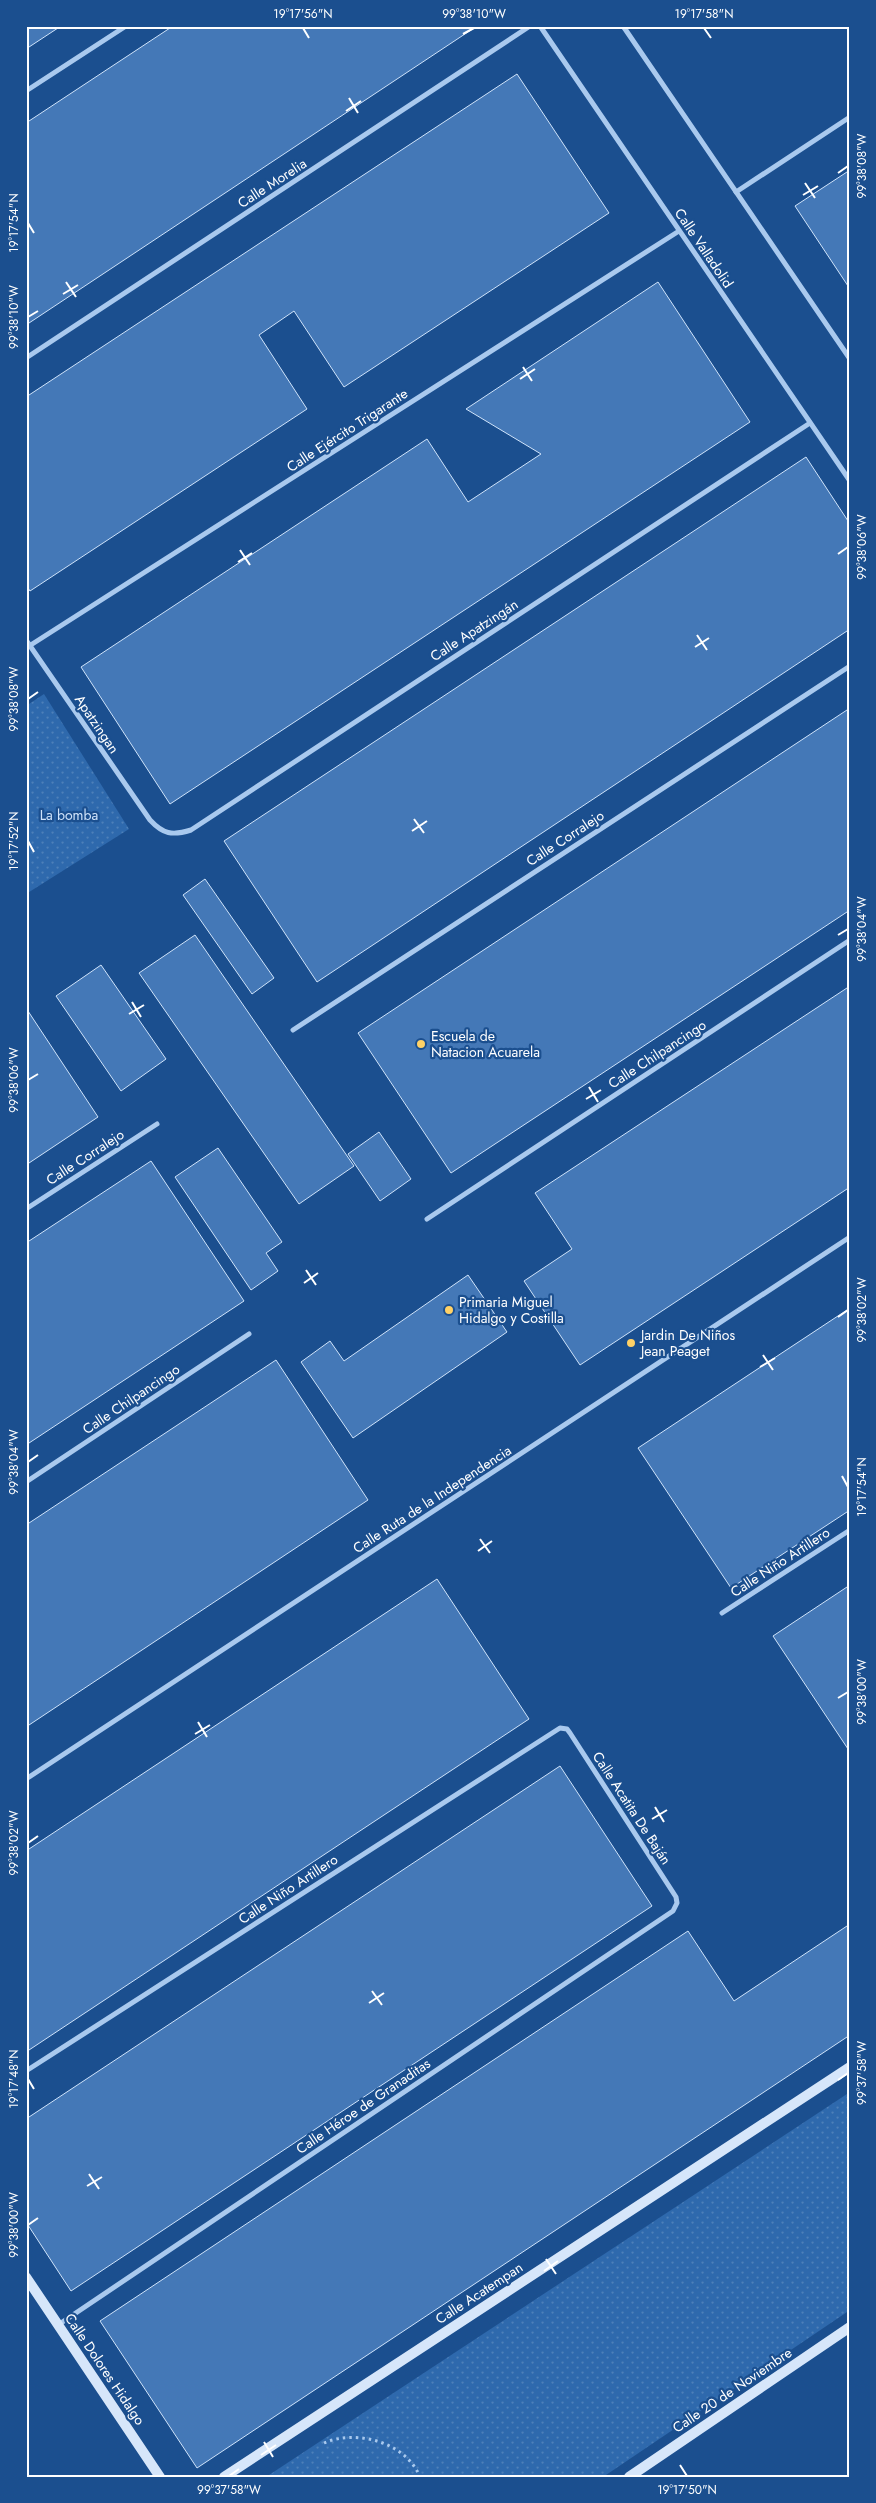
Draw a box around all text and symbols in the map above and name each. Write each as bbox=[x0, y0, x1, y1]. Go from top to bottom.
text: 19°17'56"N bbox=[273, 5, 333, 23]
text: 99°38'10"W bbox=[442, 5, 506, 23]
text: 19°17'58"N bbox=[675, 5, 733, 23]
text: 99°38'08"W bbox=[853, 133, 871, 198]
street label: Calle Morelia bbox=[234, 153, 310, 213]
text: 19°17'54"N bbox=[5, 193, 23, 253]
street label: Calle Valladolid bbox=[670, 204, 738, 292]
text: 99°38'10"W bbox=[5, 285, 23, 349]
street label: Calle Ejército Trigarante bbox=[283, 383, 411, 477]
text: 99°38'06"W bbox=[853, 514, 871, 580]
street label: Calle Apatzingán bbox=[426, 594, 522, 666]
text: 99°38'08"W bbox=[5, 666, 23, 731]
street label: Apatzingan bbox=[70, 691, 124, 757]
park label: La bomba bbox=[40, 805, 98, 825]
street label: Calle Corralejo bbox=[522, 805, 608, 871]
text: 19°17'52"N bbox=[5, 811, 23, 871]
text: 99°38'04"W bbox=[853, 896, 871, 962]
street label: Calle Chilpancingo bbox=[604, 1015, 710, 1093]
place label: Escuela de Natacion Acuarela bbox=[431, 1026, 540, 1062]
marker: Escuela de Natacion Acuarela bbox=[415, 1038, 427, 1050]
text: 99°38'06"W bbox=[5, 1047, 23, 1113]
street label: Calle Corralejo bbox=[42, 1124, 128, 1190]
text: 99°38'02"W bbox=[853, 1277, 871, 1343]
place label: Primaria Miguel Hidalgo y Costilla bbox=[459, 1292, 564, 1328]
marker: Primaria Miguel Hidalgo y Costilla bbox=[443, 1304, 455, 1316]
place label: Jardin De Niños Jean Peaget bbox=[639, 1325, 735, 1361]
marker: Jardin De Niños Jean Peaget bbox=[625, 1337, 637, 1349]
street label: Calle Chilpancingo bbox=[78, 1359, 184, 1439]
text: 99°38'04"W bbox=[5, 1429, 23, 1495]
street label: Calle Ruta de la Independencia bbox=[349, 1440, 515, 1558]
text: 19°17'54"N bbox=[853, 1457, 871, 1517]
street label: Calle Niño Artillero bbox=[726, 1522, 834, 1602]
text: 99°38'00"W bbox=[853, 1659, 871, 1725]
street label: Calle Acatita De Baján bbox=[588, 1748, 676, 1868]
text: 99°38'02"W bbox=[5, 1810, 23, 1876]
street label: Calle Niño Artillero bbox=[234, 1849, 342, 1929]
text: 99°37'58"W bbox=[853, 2041, 871, 2105]
text: 19°17'48"N bbox=[5, 2049, 23, 2109]
street label: Calle Héroe de Granaditas bbox=[292, 2053, 434, 2159]
text: 99°38'00"W bbox=[5, 2192, 23, 2258]
street label: Calle Acatempan bbox=[431, 2257, 527, 2329]
street label: Calle Dolores Hidalgo bbox=[60, 2309, 150, 2429]
street label: Calle 20 de Noviembre bbox=[668, 2343, 796, 2437]
text: 99°37'58"W bbox=[197, 2481, 261, 2499]
text: 19°17'50"N bbox=[657, 2481, 717, 2499]

